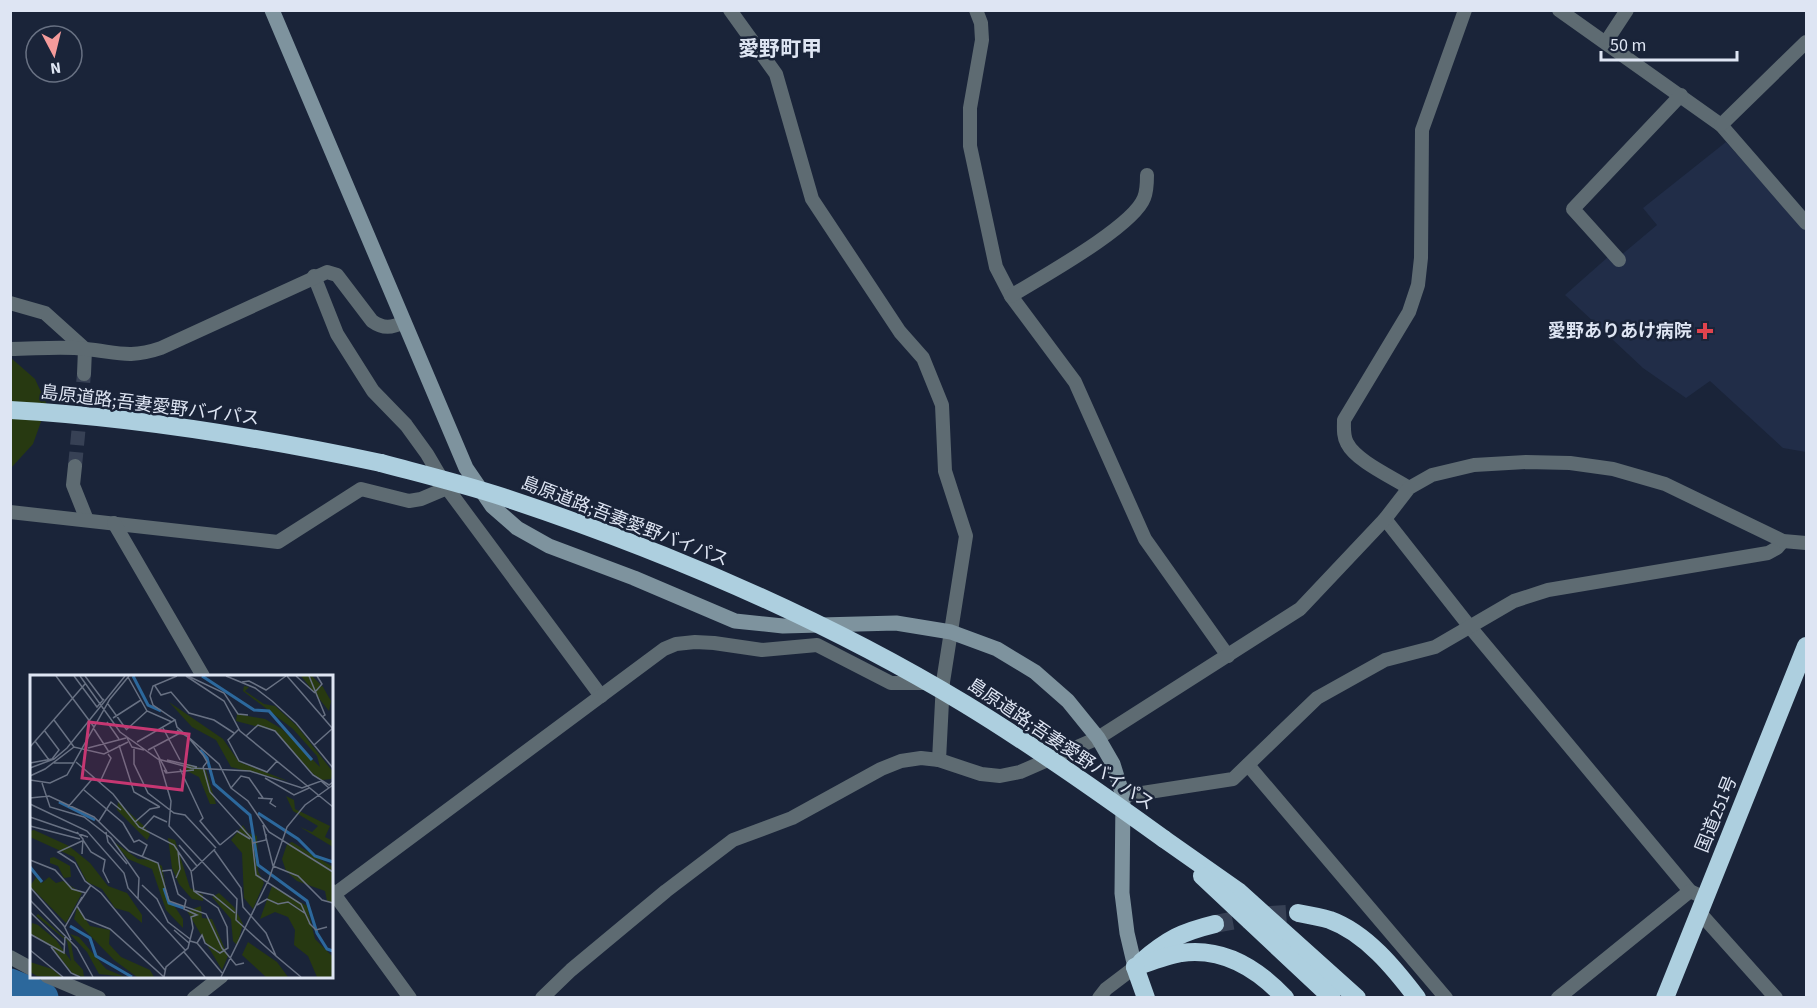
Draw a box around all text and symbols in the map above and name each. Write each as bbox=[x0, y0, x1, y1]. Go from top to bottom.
north arrow bbox=[24, 24, 84, 84]
scale bar bbox=[1601, 24, 1738, 62]
text: 50 m bbox=[1610, 33, 1646, 58]
district label: 愛野町甲 bbox=[738, 34, 822, 64]
text: N bbox=[49, 56, 62, 79]
place label: 愛野ありあけ病院 bbox=[1548, 319, 1692, 344]
marker: 愛野ありあけ病院 bbox=[1696, 322, 1714, 340]
street label: 島原道路;吾妻愛野バイパス bbox=[39, 380, 261, 431]
street label: 島原道路;吾妻愛野バイパス bbox=[518, 470, 732, 573]
street label: 島原道路;吾妻愛野バイパス bbox=[962, 673, 1159, 816]
inset map bbox=[30, 675, 333, 978]
street label: 国道251号 bbox=[1690, 772, 1743, 856]

